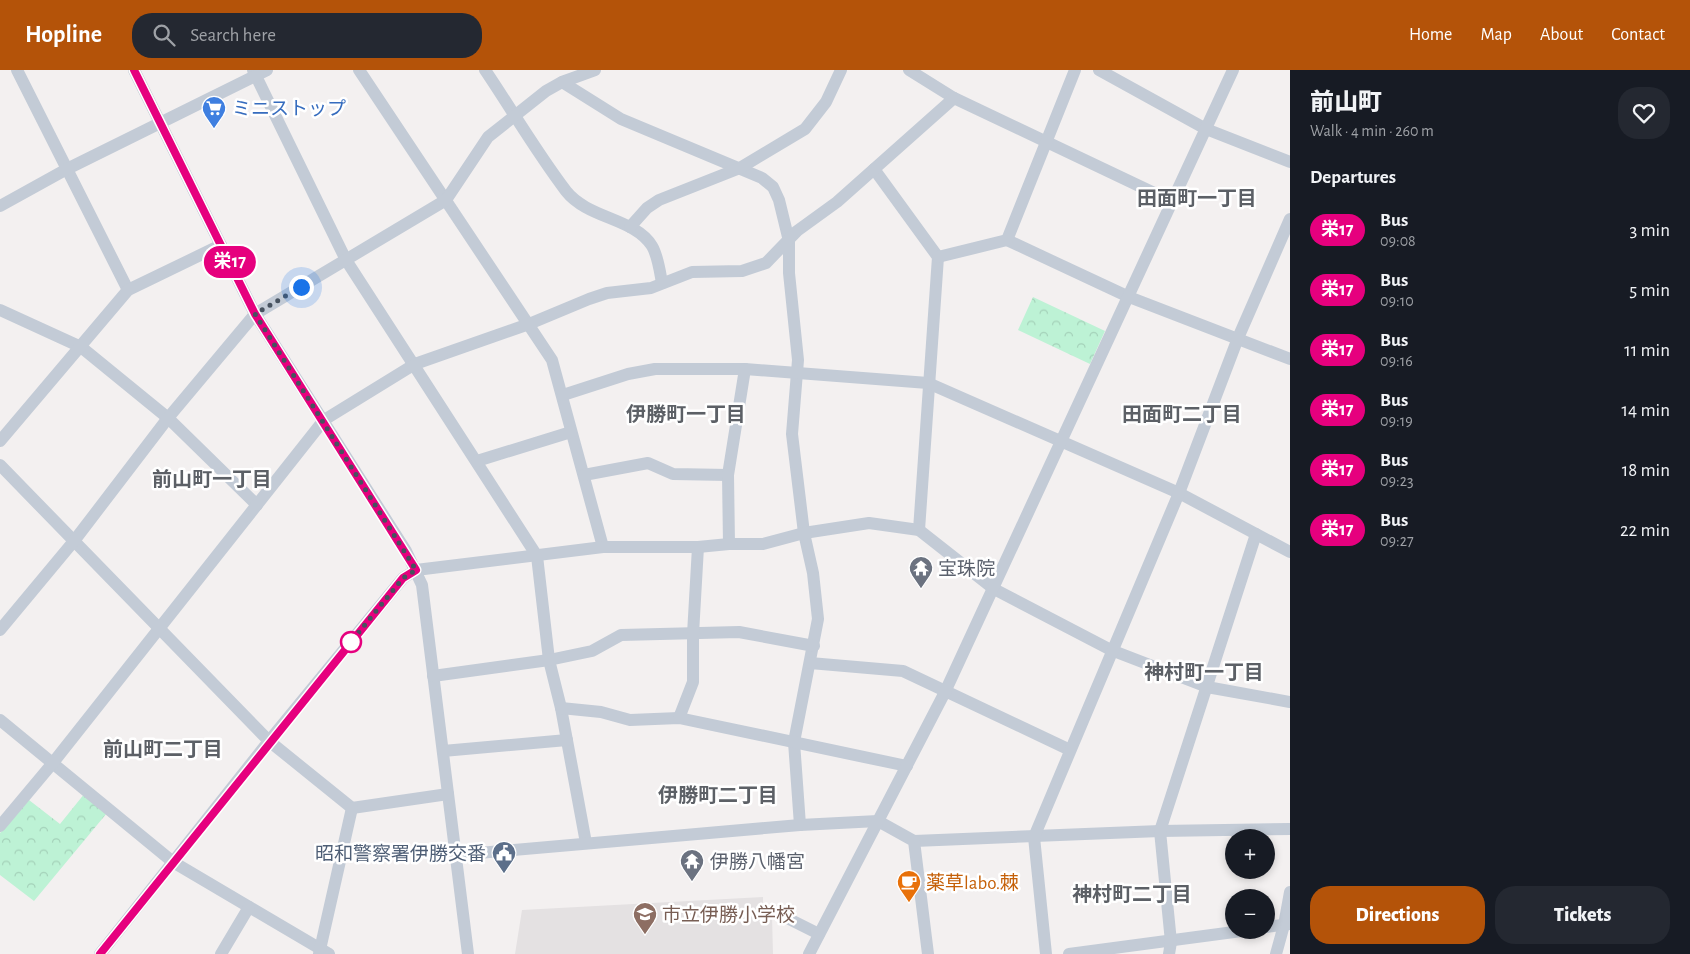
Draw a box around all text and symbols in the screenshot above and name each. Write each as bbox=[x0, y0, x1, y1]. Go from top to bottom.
search box bbox=[132, 13, 482, 58]
icon: search bbox=[150, 21, 178, 49]
text: Hopline bbox=[25, 23, 102, 47]
text: Search here bbox=[190, 26, 276, 45]
text: Home bbox=[1409, 26, 1452, 44]
text: Map bbox=[1480, 26, 1512, 44]
text: About bbox=[1540, 26, 1583, 44]
text: Contact bbox=[1611, 26, 1665, 44]
button: heart bbox=[1618, 87, 1670, 139]
text: 前山町 bbox=[1310, 91, 1382, 115]
supermarket icon: ミニストップ bbox=[201, 95, 227, 129]
place label: ミニストップ bbox=[232, 99, 346, 119]
text: Walk · 4 min · 260 m bbox=[1310, 123, 1434, 139]
text: Departures bbox=[1310, 168, 1396, 187]
district label: 田面町一丁目 bbox=[1137, 189, 1257, 209]
text: Bus bbox=[1380, 211, 1408, 230]
text: 栄17 bbox=[1321, 221, 1354, 239]
text: 3 min bbox=[1629, 221, 1670, 240]
text: 09:08 bbox=[1380, 233, 1416, 249]
line badge: 栄17 bbox=[201, 246, 259, 278]
text: 栄17 bbox=[214, 253, 246, 271]
text: Bus bbox=[1380, 271, 1408, 290]
your location bbox=[289, 275, 314, 300]
text: 栄17 bbox=[1321, 281, 1354, 299]
text: 5 min bbox=[1629, 281, 1670, 300]
text: 09:10 bbox=[1380, 293, 1414, 309]
text: Bus bbox=[1380, 331, 1408, 350]
text: 栄17 bbox=[1321, 341, 1354, 359]
text: 11 min bbox=[1624, 341, 1670, 360]
text: 09:16 bbox=[1380, 353, 1413, 369]
text: Bus bbox=[1380, 391, 1408, 410]
text: 栄17 bbox=[1321, 401, 1354, 419]
text: 14 min bbox=[1622, 401, 1670, 420]
district label: 伊勝町一丁目 bbox=[626, 404, 746, 425]
district label: 田面町二丁目 bbox=[1122, 405, 1242, 425]
text: 09:19 bbox=[1380, 413, 1413, 429]
text: Bus bbox=[1380, 451, 1408, 470]
text: 栄17 bbox=[1321, 461, 1354, 479]
text: 18 min bbox=[1622, 461, 1670, 480]
district label: 前山町一丁目 bbox=[152, 468, 272, 490]
text: 09:23 bbox=[1380, 473, 1414, 489]
text: Bus bbox=[1380, 511, 1408, 530]
text: 栄17 bbox=[1321, 521, 1354, 539]
text: 22 min bbox=[1620, 521, 1670, 540]
text: 09:27 bbox=[1380, 533, 1414, 549]
temple icon: 宝珠院 bbox=[908, 555, 934, 589]
place label: 宝珠院 bbox=[938, 558, 995, 579]
unlabelled marker bbox=[340, 631, 362, 653]
district label: 神村町一丁目 bbox=[1144, 661, 1264, 683]
district label: 前山町二丁目 bbox=[103, 738, 223, 760]
district label: 伊勝町二丁目 bbox=[658, 785, 778, 806]
map controls bbox=[1225, 829, 1275, 939]
button: + bbox=[1225, 829, 1275, 879]
public building icon: 昭和警察署伊勝交番 bbox=[491, 840, 517, 874]
place label: 昭和警察署伊勝交番 bbox=[315, 843, 486, 864]
temple icon: 伊勝八幡宮 bbox=[679, 848, 705, 882]
place label: 伊勝八幡宮 bbox=[710, 852, 805, 872]
cafe icon: 薬草labo.棘 bbox=[896, 869, 922, 903]
place label: 薬草labo.棘 bbox=[926, 872, 1019, 893]
district label: 神村町二丁目 bbox=[1072, 883, 1192, 905]
button: Directions bbox=[1310, 886, 1485, 944]
button: Tickets bbox=[1495, 886, 1670, 944]
button: − bbox=[1225, 889, 1275, 939]
school or university icon: 市立伊勝小学校 bbox=[632, 901, 658, 935]
place label: 市立伊勝小学校 bbox=[662, 904, 795, 925]

